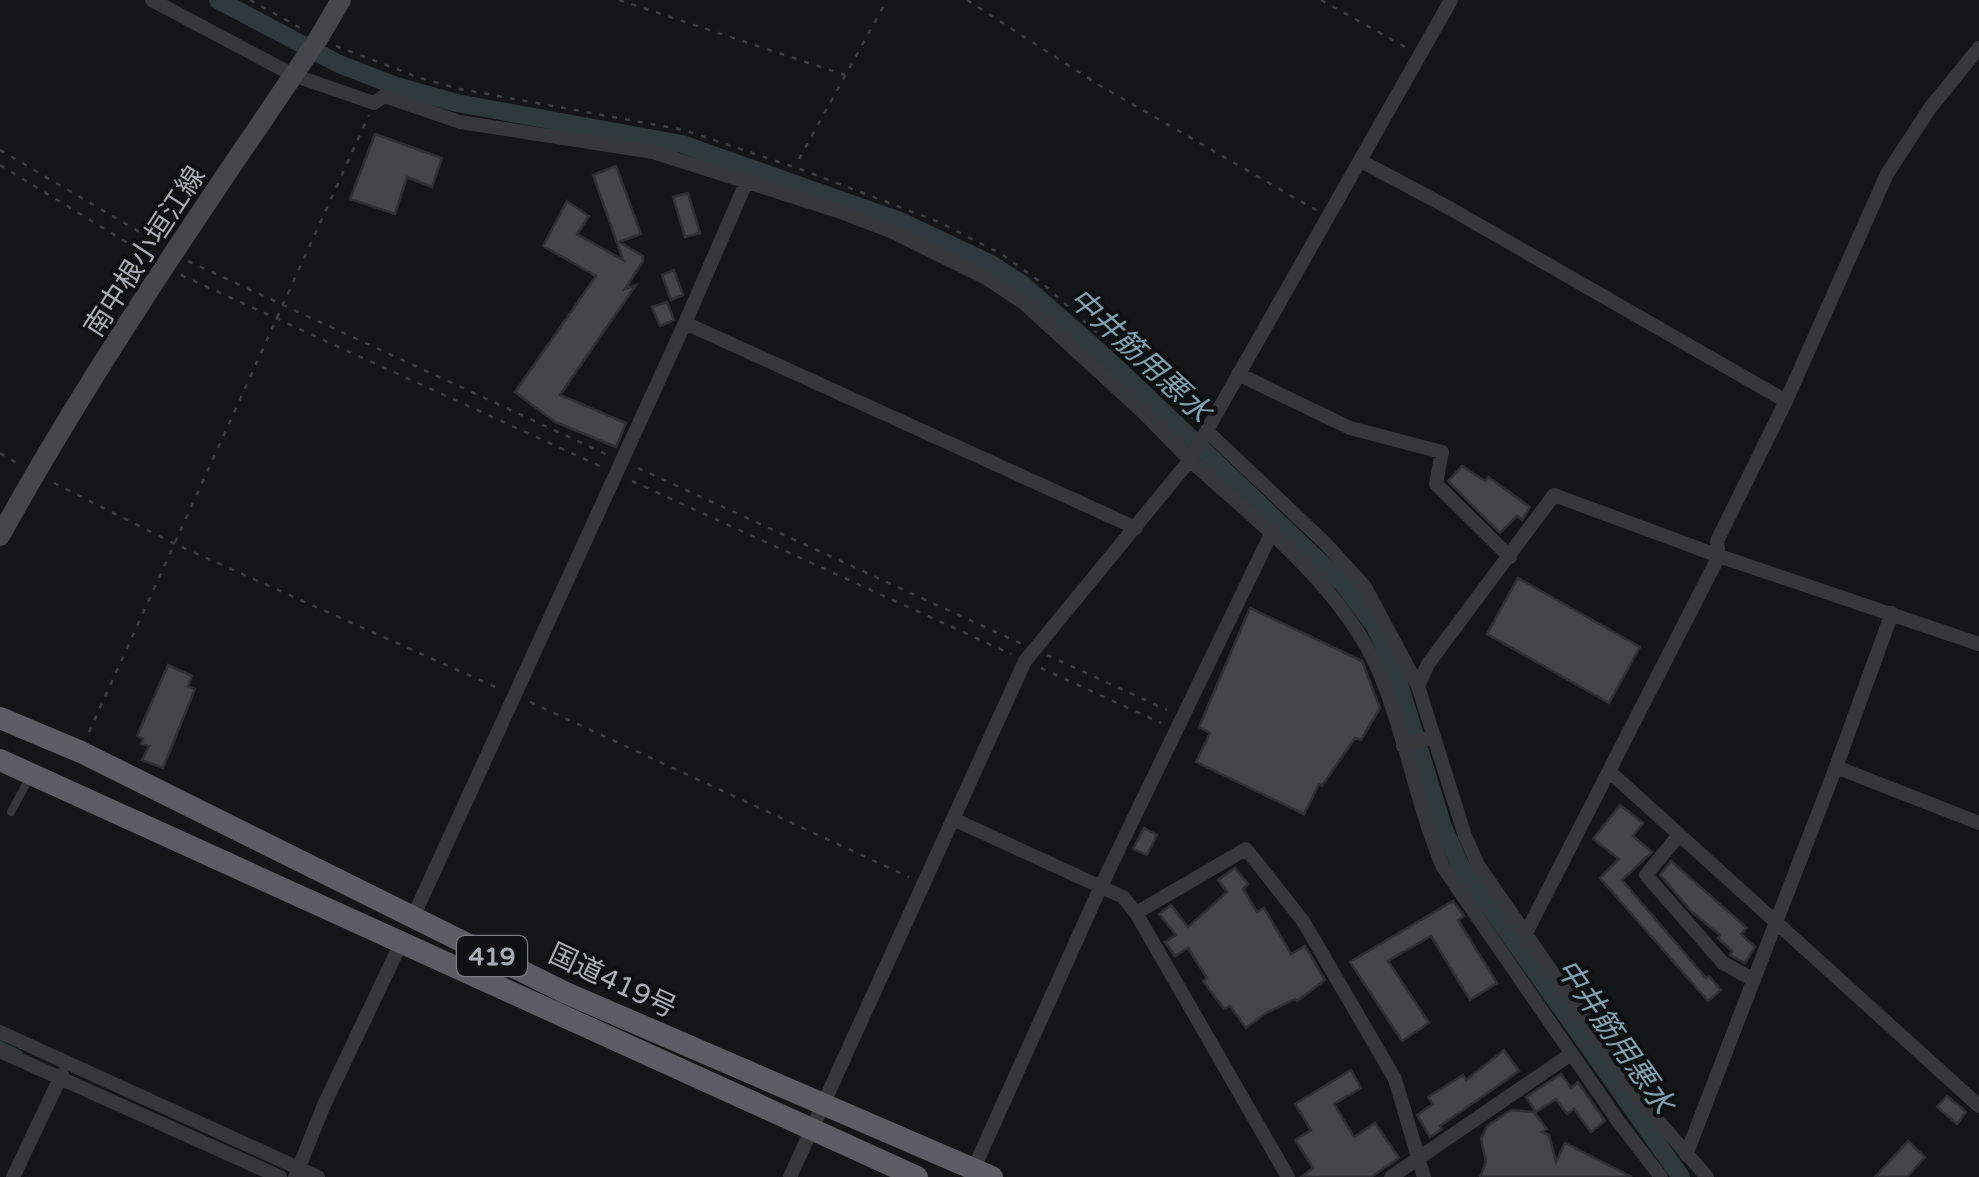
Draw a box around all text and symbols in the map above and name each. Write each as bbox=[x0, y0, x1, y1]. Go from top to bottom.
street label: 南中根小垣江線 bbox=[77, 160, 212, 343]
water label: 中井筋用悪水 bbox=[1061, 280, 1220, 432]
road number: 419 bbox=[457, 936, 527, 976]
street label: 国道419号 bbox=[543, 937, 682, 1025]
water label: 中井筋用悪水 bbox=[1548, 952, 1683, 1123]

